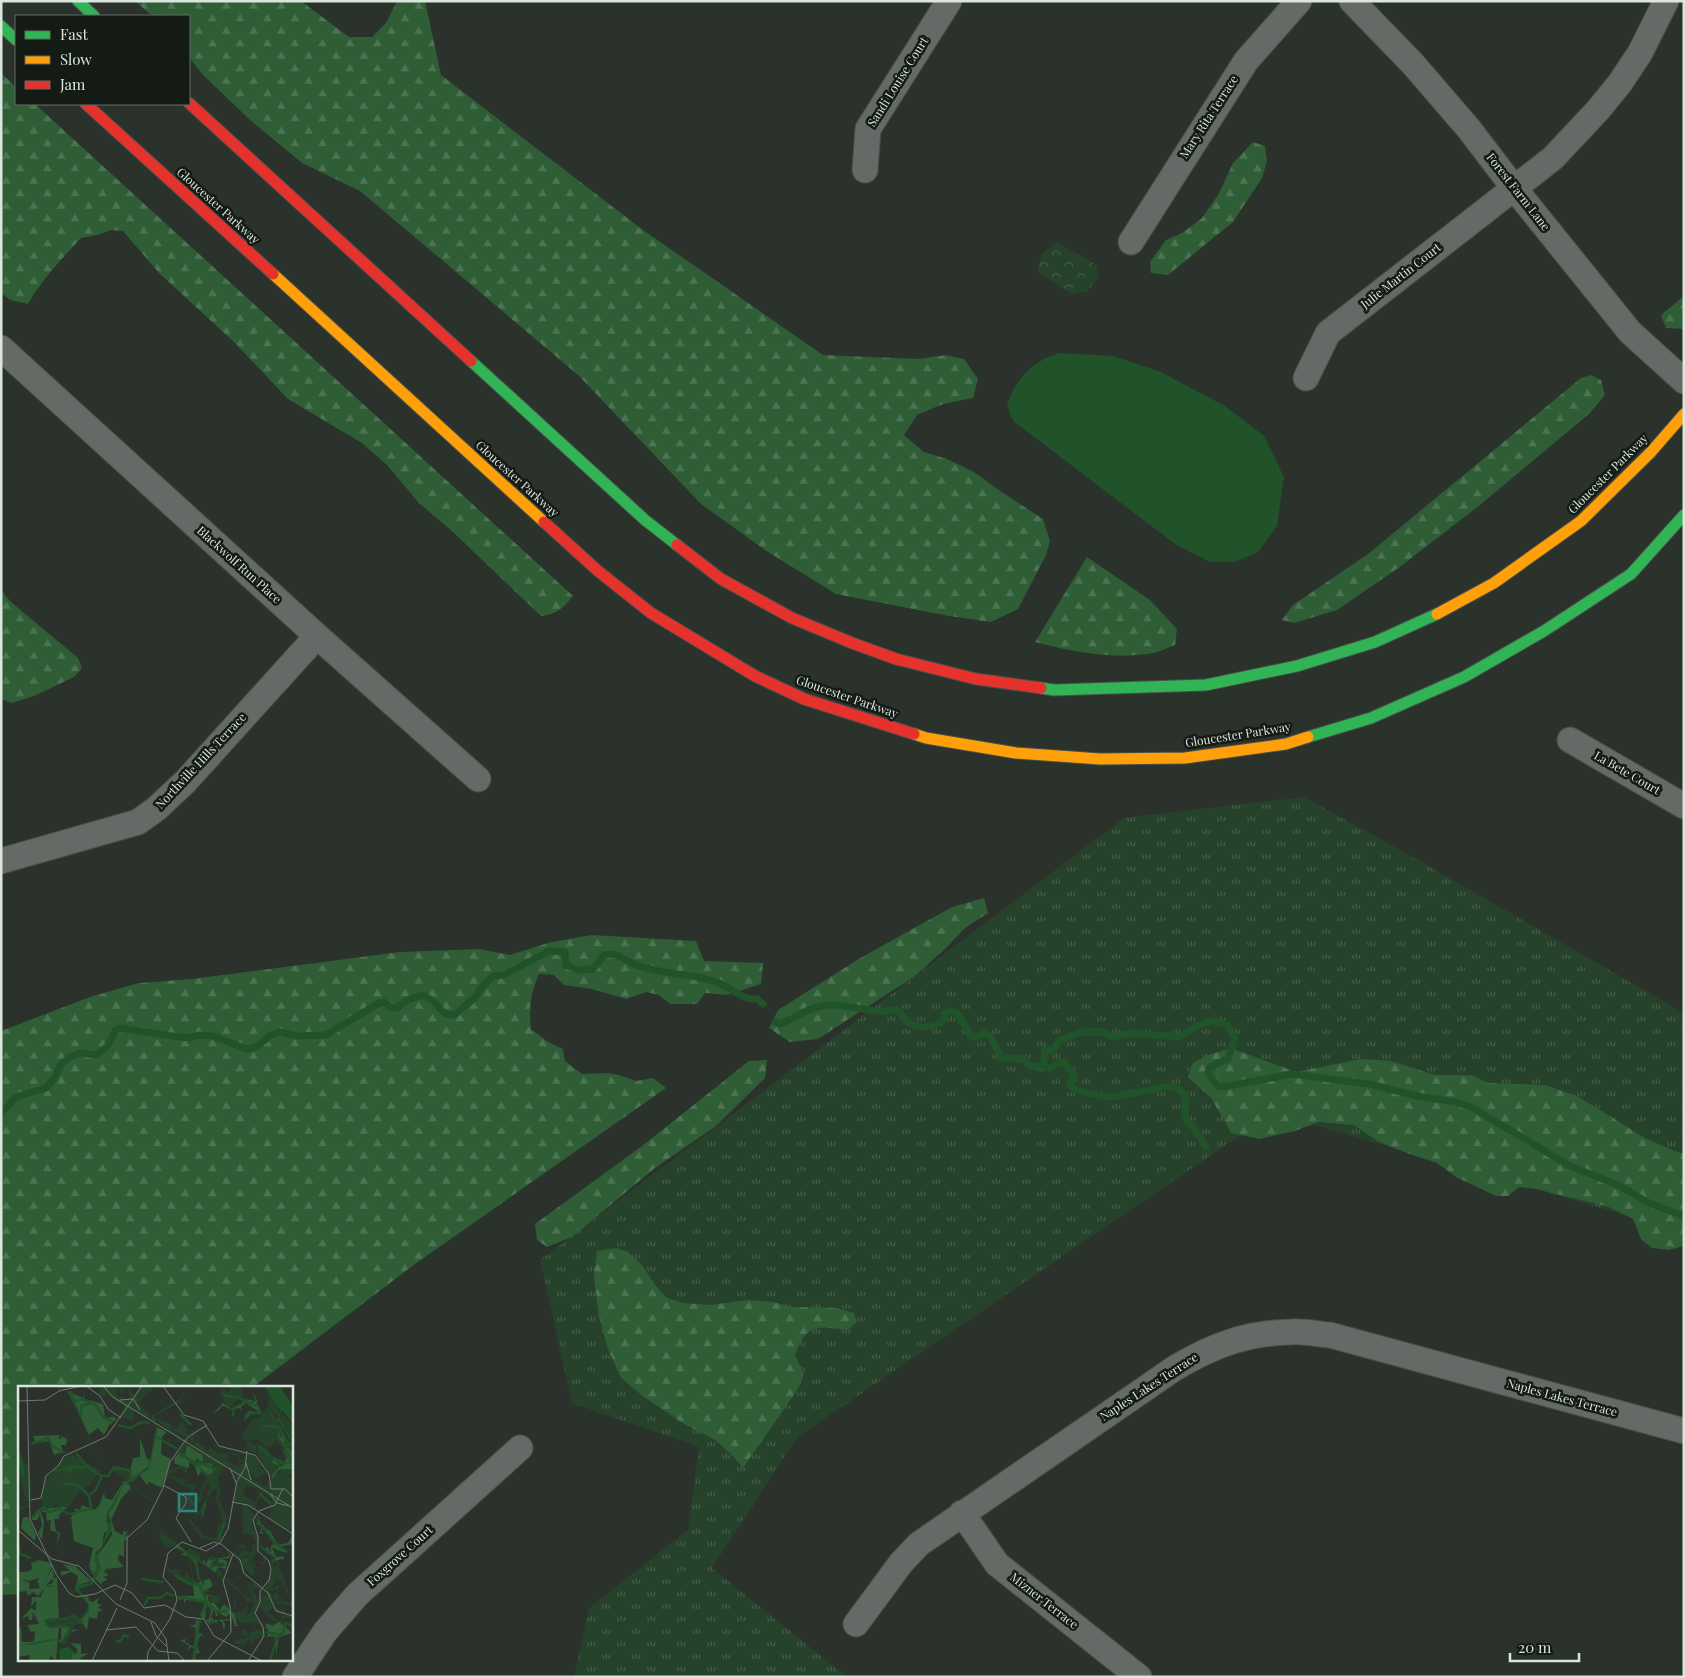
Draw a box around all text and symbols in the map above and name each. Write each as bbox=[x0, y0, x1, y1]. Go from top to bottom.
legend bbox=[15, 15, 190, 105]
text: Fast bbox=[60, 24, 89, 44]
street label: Sandi Louise Court bbox=[863, 33, 932, 129]
text: Slow bbox=[60, 49, 92, 69]
street label: Mary Rita Terrace bbox=[1175, 72, 1241, 161]
text: Jam bbox=[59, 74, 86, 94]
street label: Forest Farm Lane bbox=[1483, 149, 1554, 234]
street label: Gloucester Parkway bbox=[174, 164, 264, 247]
street label: Julie Martin Court bbox=[1356, 238, 1444, 312]
street label: Gloucester Parkway bbox=[1564, 430, 1651, 517]
street label: Gloucester Parkway bbox=[473, 437, 563, 520]
street label: Blackwolf Run Place bbox=[194, 522, 285, 606]
street label: Gloucester Parkway bbox=[794, 671, 900, 721]
street label: Northville Hills Terrace bbox=[152, 709, 249, 812]
street label: Gloucester Parkway bbox=[1184, 718, 1292, 750]
street label: La Bete Court bbox=[1591, 747, 1664, 798]
street label: Naples Lakes Terrace bbox=[1096, 1348, 1201, 1424]
street label: Naples Lakes Terrace bbox=[1505, 1375, 1619, 1420]
inset map bbox=[18, 1386, 292, 1660]
street label: Foxgrove Court bbox=[363, 1521, 436, 1589]
street label: Mizner Terrace bbox=[1007, 1569, 1082, 1632]
scale bar bbox=[1510, 1630, 1579, 1662]
text: 20 m bbox=[1518, 1637, 1552, 1657]

